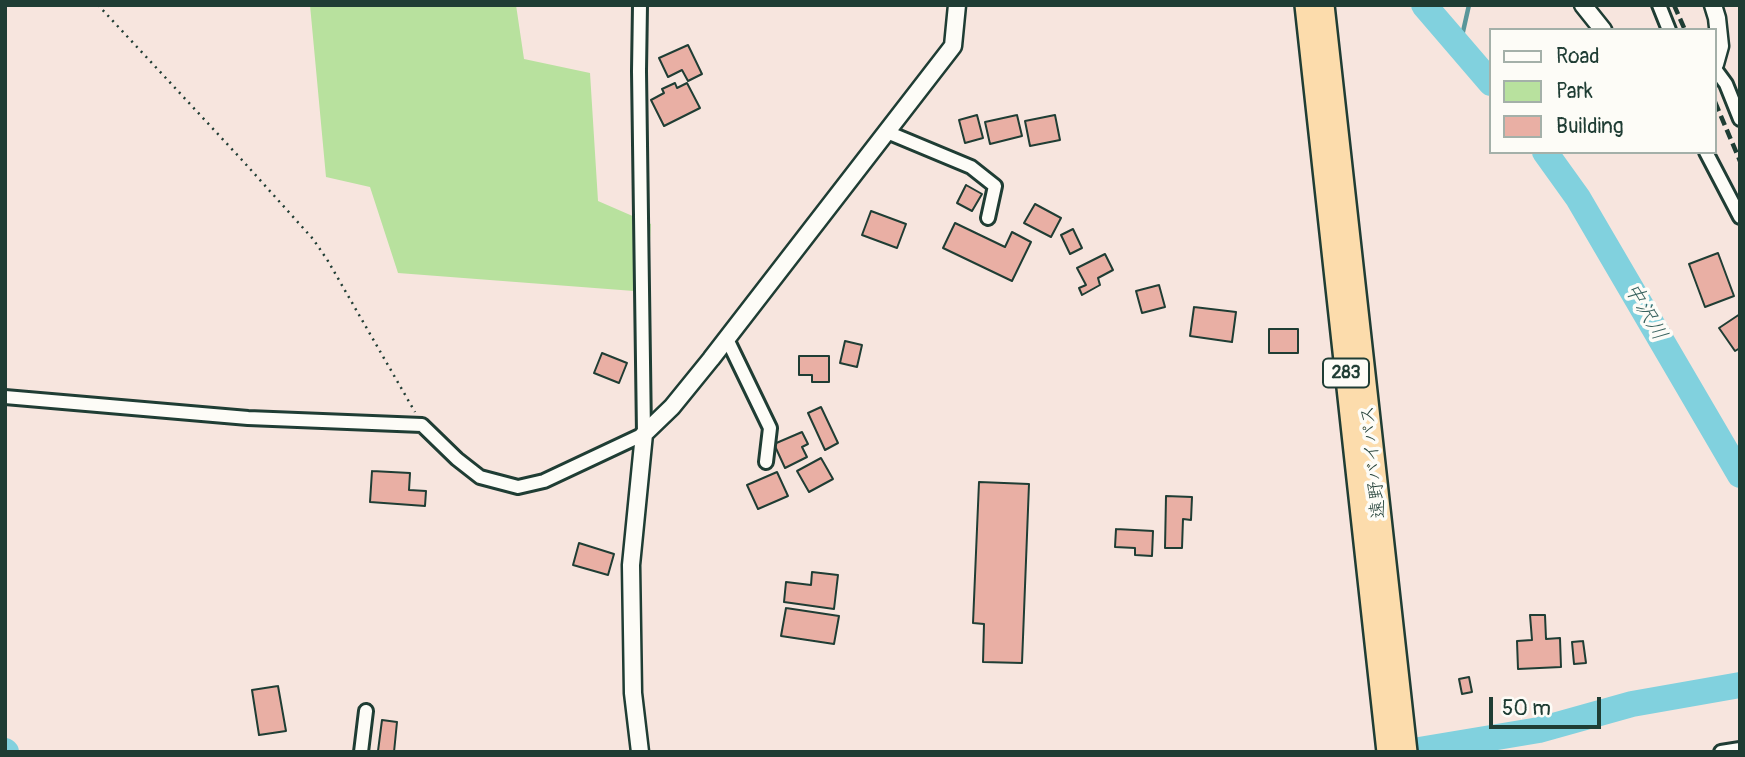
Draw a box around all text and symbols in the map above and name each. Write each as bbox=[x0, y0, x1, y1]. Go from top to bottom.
legend bbox=[1490, 28, 1717, 154]
text: Road bbox=[1556, 43, 1600, 70]
text: Park bbox=[1556, 78, 1593, 105]
text: Building bbox=[1556, 113, 1623, 140]
water label: 中沢川 bbox=[1618, 278, 1672, 346]
road number: 283 bbox=[1323, 358, 1369, 388]
street label: 遠野バイパス bbox=[1357, 404, 1391, 520]
scale bar bbox=[1493, 684, 1605, 728]
text: 50 m bbox=[1502, 695, 1551, 722]

